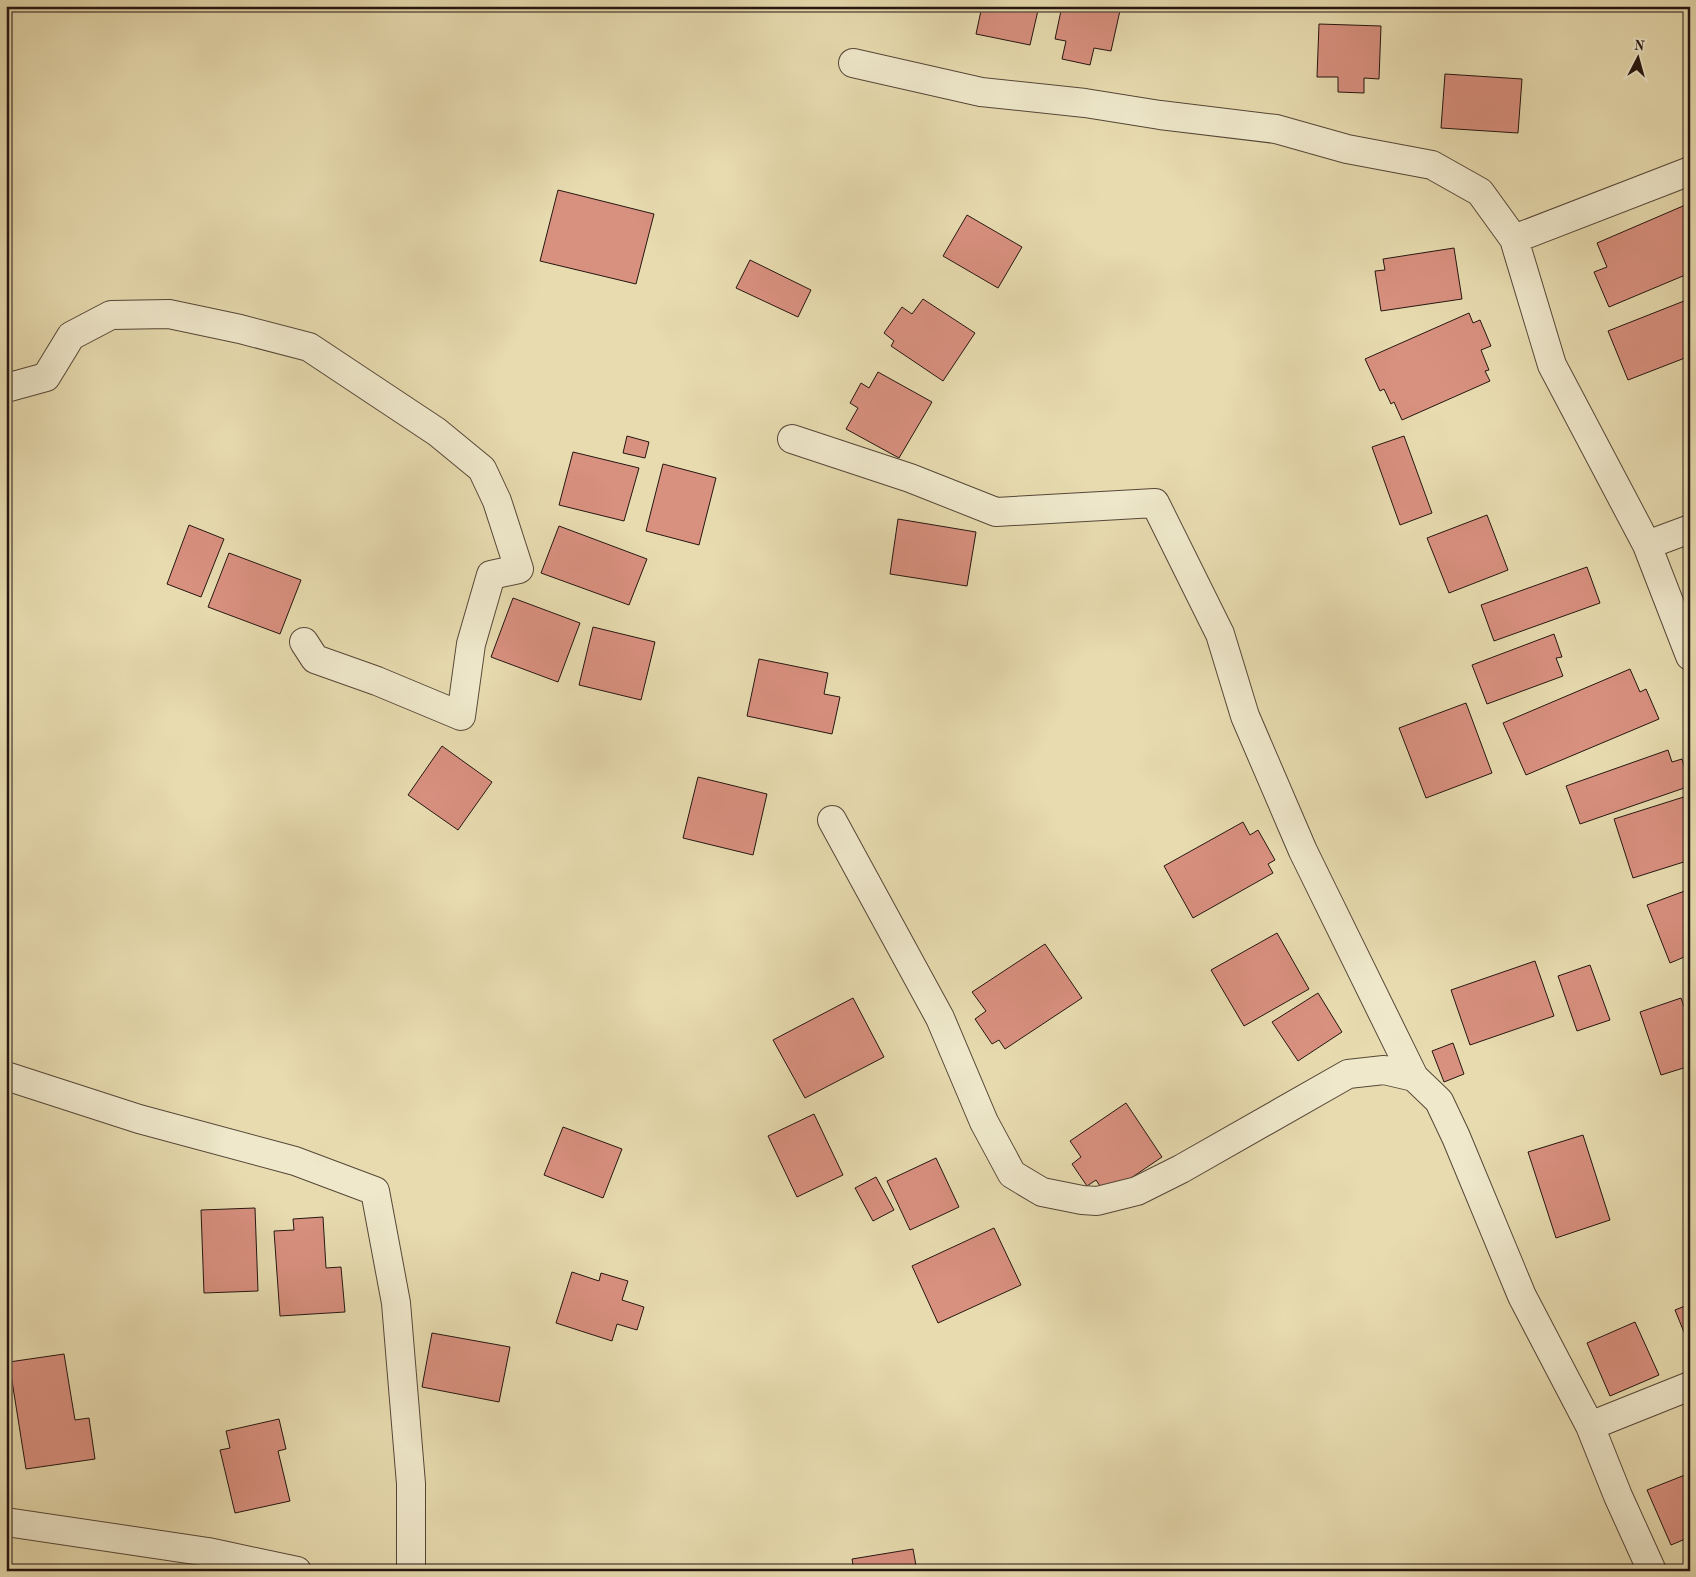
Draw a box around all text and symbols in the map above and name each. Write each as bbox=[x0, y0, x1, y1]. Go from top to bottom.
north arrow bbox=[1614, 32, 1664, 82]
text: N bbox=[1633, 39, 1646, 54]

